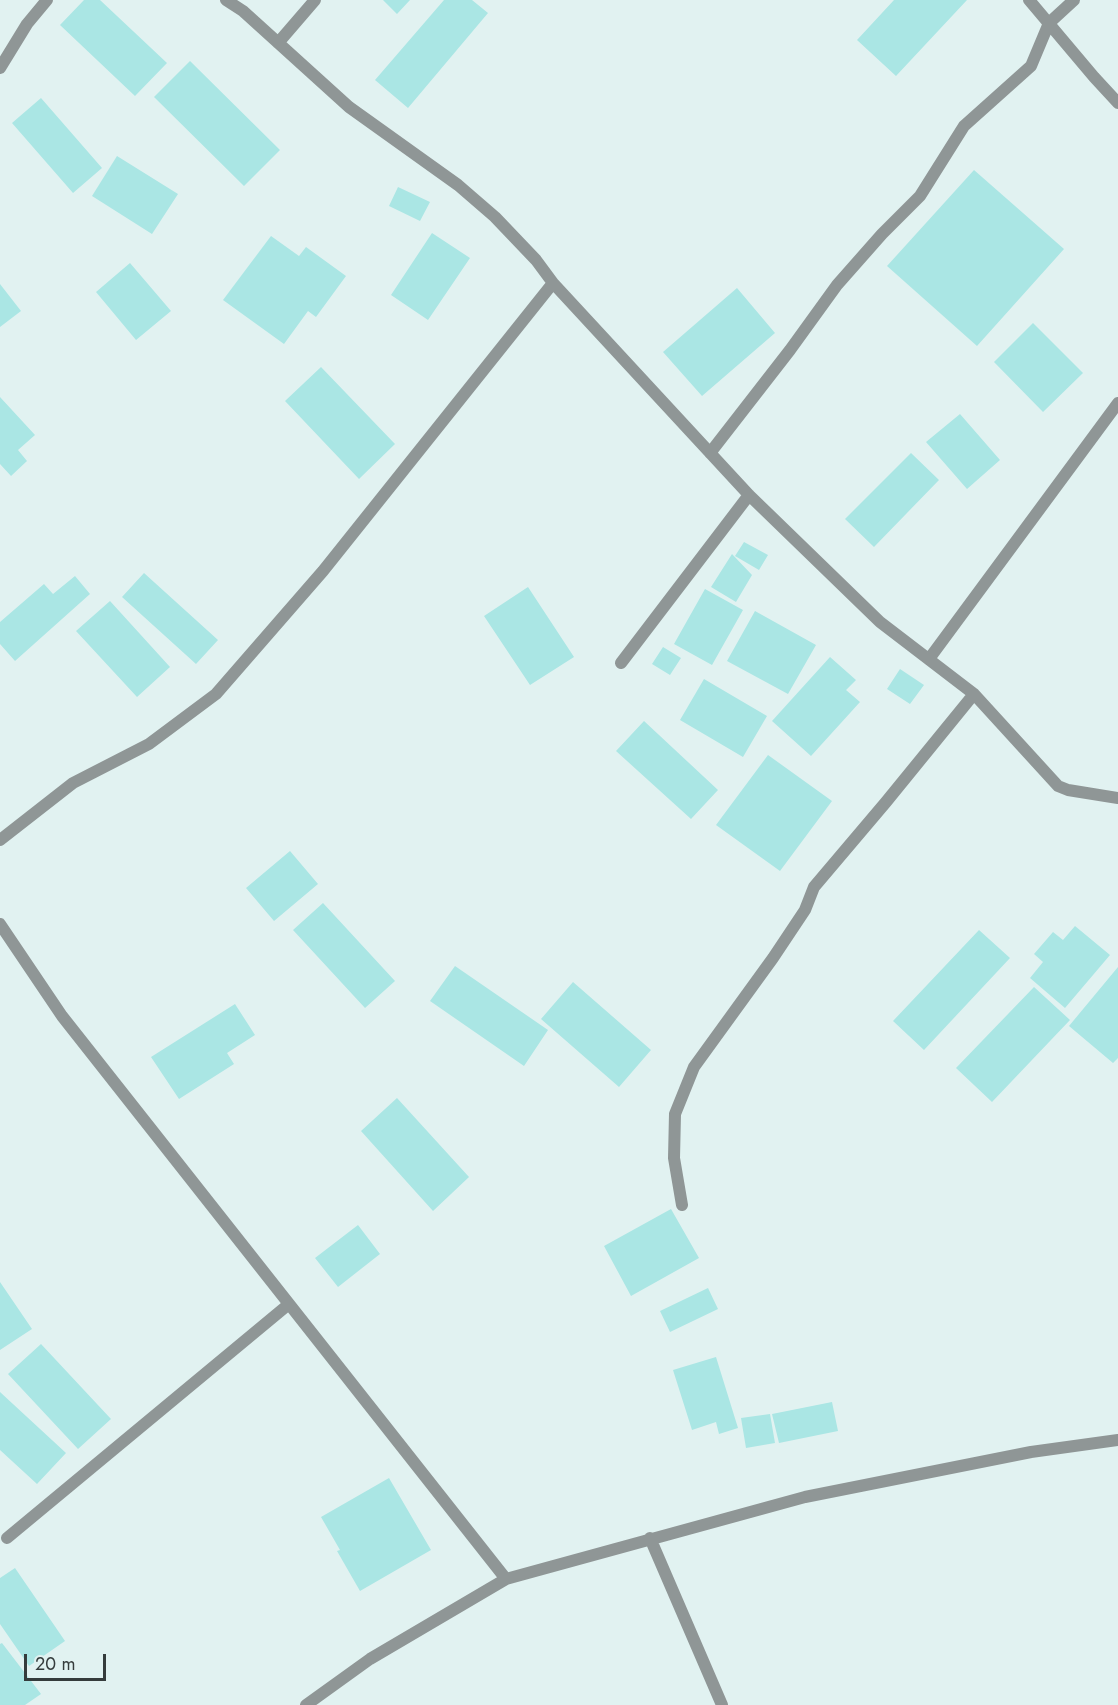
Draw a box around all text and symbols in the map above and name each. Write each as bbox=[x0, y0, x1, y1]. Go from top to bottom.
scale bar bbox=[27, 1642, 110, 1680]
text: 20 m bbox=[35, 1651, 75, 1677]

